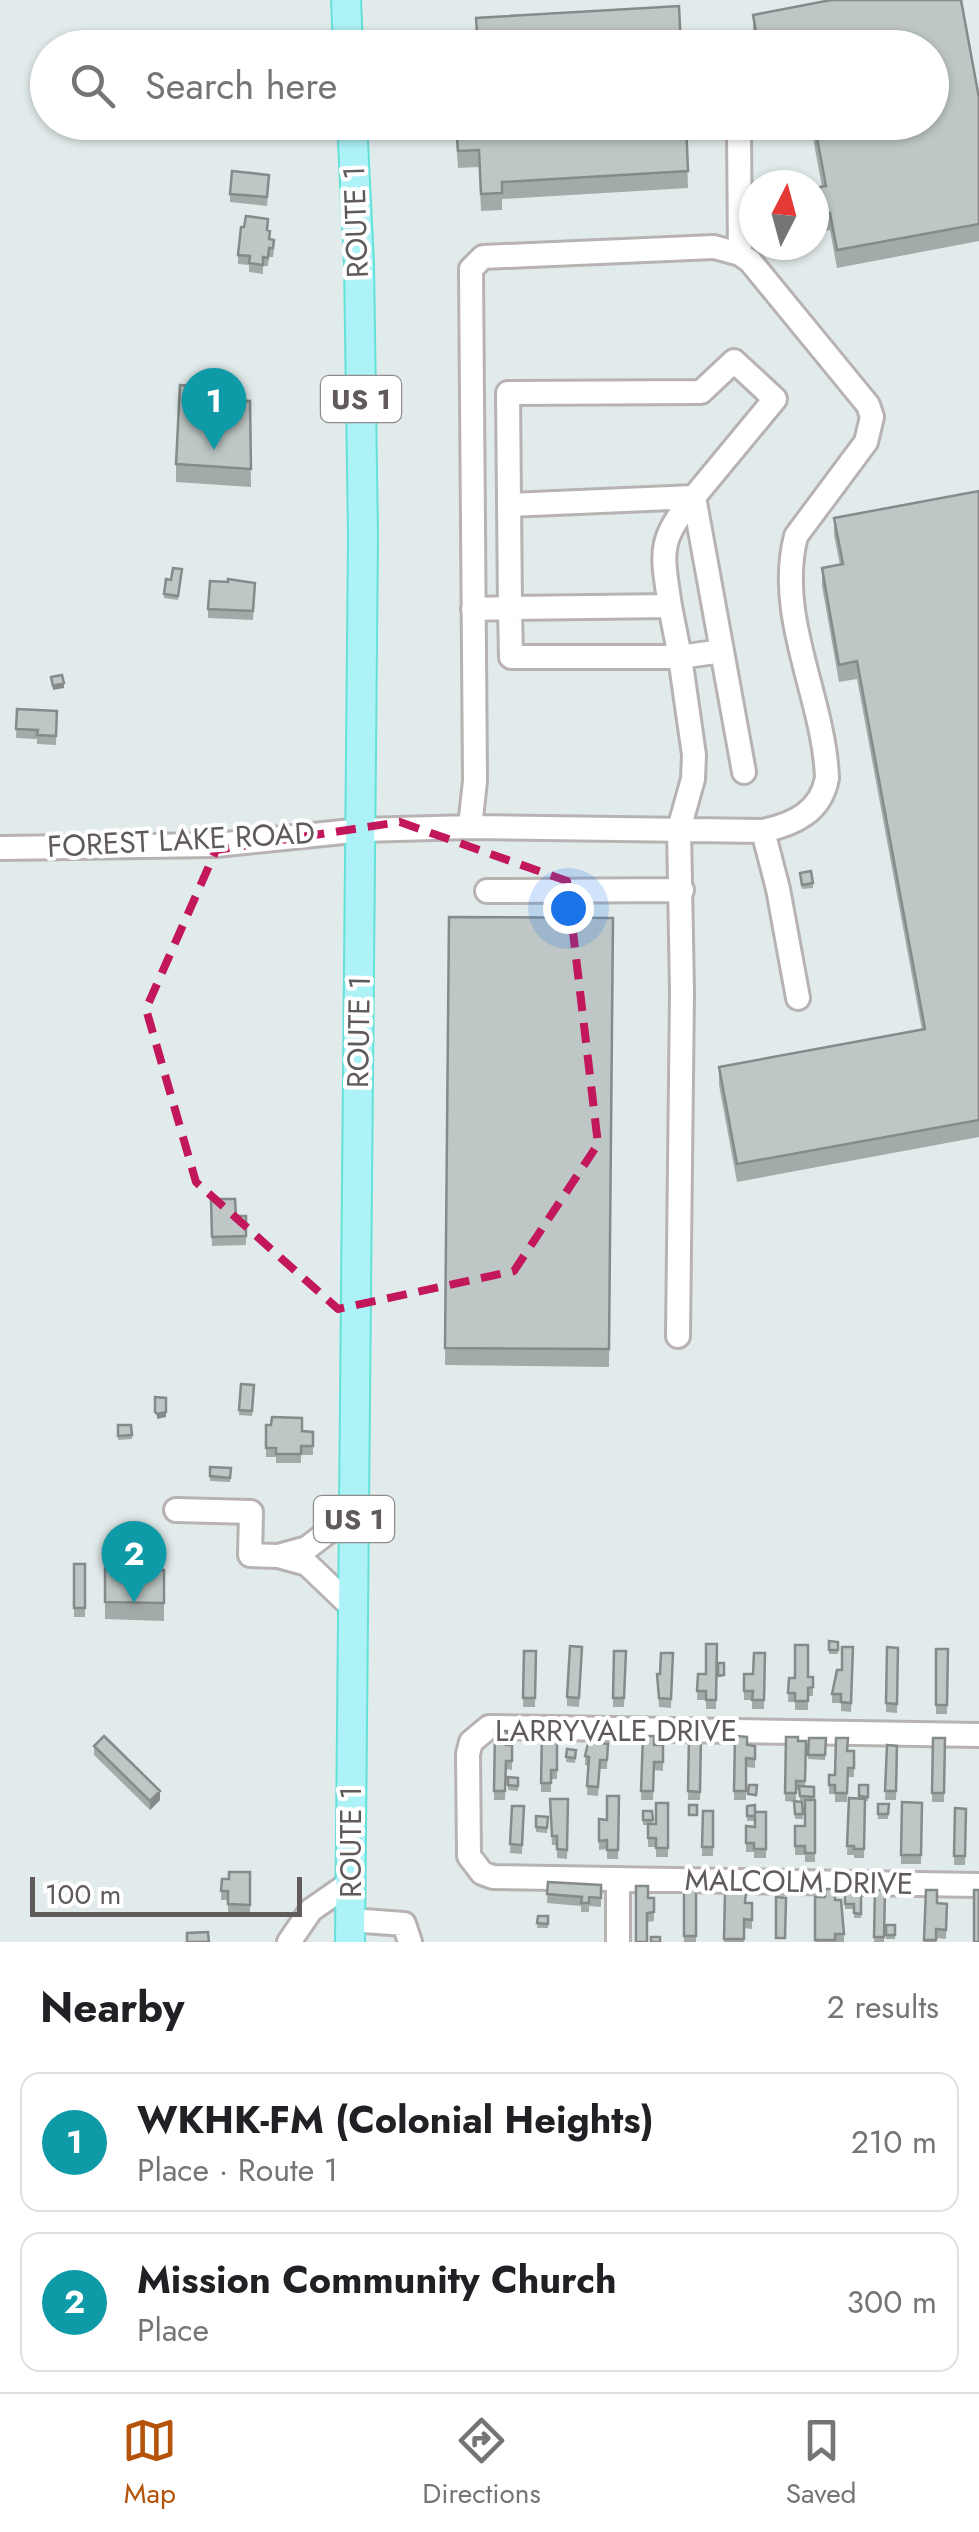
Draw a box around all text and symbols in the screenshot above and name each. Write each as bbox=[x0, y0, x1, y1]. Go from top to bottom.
search box bbox=[30, 30, 949, 140]
icon: search bbox=[65, 58, 120, 113]
text: Search here bbox=[145, 58, 337, 113]
street label: ROUTE 1 bbox=[332, 165, 379, 279]
north arrow bbox=[739, 170, 829, 260]
pin: 1 bbox=[182, 368, 246, 450]
road number: US 1 bbox=[321, 376, 401, 422]
street label: FOREST LAKE ROAD bbox=[46, 811, 316, 868]
your location bbox=[543, 883, 594, 934]
street label: ROUTE 1 bbox=[336, 976, 381, 1088]
road number: US 1 bbox=[314, 1496, 394, 1542]
pin: 2 bbox=[102, 1520, 166, 1603]
street label: LARRYVALE DRIVE bbox=[495, 1709, 737, 1752]
street label: ROUTE 1 bbox=[329, 1786, 372, 1898]
street label: MALCOLM DRIVE bbox=[684, 1858, 914, 1905]
scale bar bbox=[30, 1872, 302, 1916]
text: 100 m bbox=[45, 1874, 121, 1915]
text: Nearby bbox=[40, 1977, 184, 2038]
text: 2 results bbox=[827, 1984, 939, 2030]
text: WKHK-FM (Colonial Heights) bbox=[137, 2092, 654, 2147]
text: 1 bbox=[66, 2119, 83, 2165]
text: 210 m bbox=[851, 2119, 937, 2165]
text: Place · Route 1 bbox=[137, 2147, 338, 2193]
text: Mission Community Church bbox=[137, 2252, 617, 2307]
text: 2 bbox=[64, 2279, 85, 2325]
text: 300 m bbox=[847, 2279, 937, 2325]
text: Place bbox=[137, 2307, 209, 2353]
tab: Map bbox=[122, 2413, 177, 2514]
tab: Directions bbox=[422, 2413, 541, 2514]
tab: Saved bbox=[786, 2413, 857, 2514]

